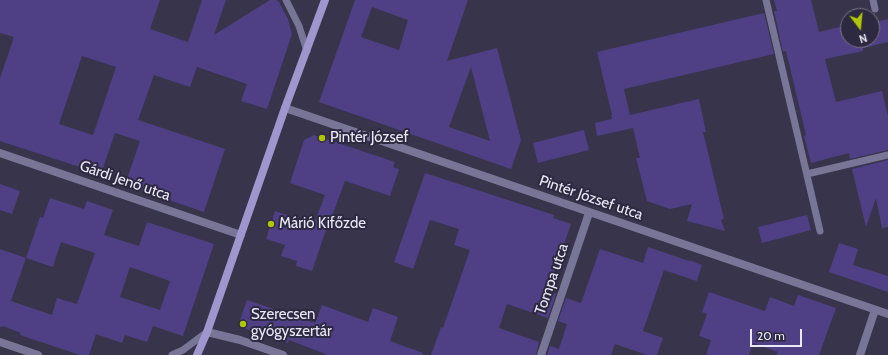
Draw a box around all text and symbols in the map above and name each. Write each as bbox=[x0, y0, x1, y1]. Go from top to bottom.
north arrow bbox=[840, 8, 880, 48]
text: N bbox=[857, 31, 869, 46]
place label: Pintér József bbox=[330, 129, 408, 147]
marker: Pintér József bbox=[317, 133, 327, 143]
street label: Gárdi Jenő utca bbox=[77, 157, 173, 205]
street label: Pintér József utca bbox=[537, 172, 645, 224]
place label: Márió Kifőzde bbox=[279, 215, 366, 233]
marker: Márió Kifőzde bbox=[266, 219, 276, 229]
street label: Tompa utca bbox=[531, 241, 573, 317]
place label: Szerecsen gyógyszertár bbox=[251, 306, 332, 341]
marker: Szerecsen gyógyszertár bbox=[238, 319, 248, 329]
scale bar bbox=[752, 321, 804, 347]
text: 20 m bbox=[757, 328, 785, 343]

